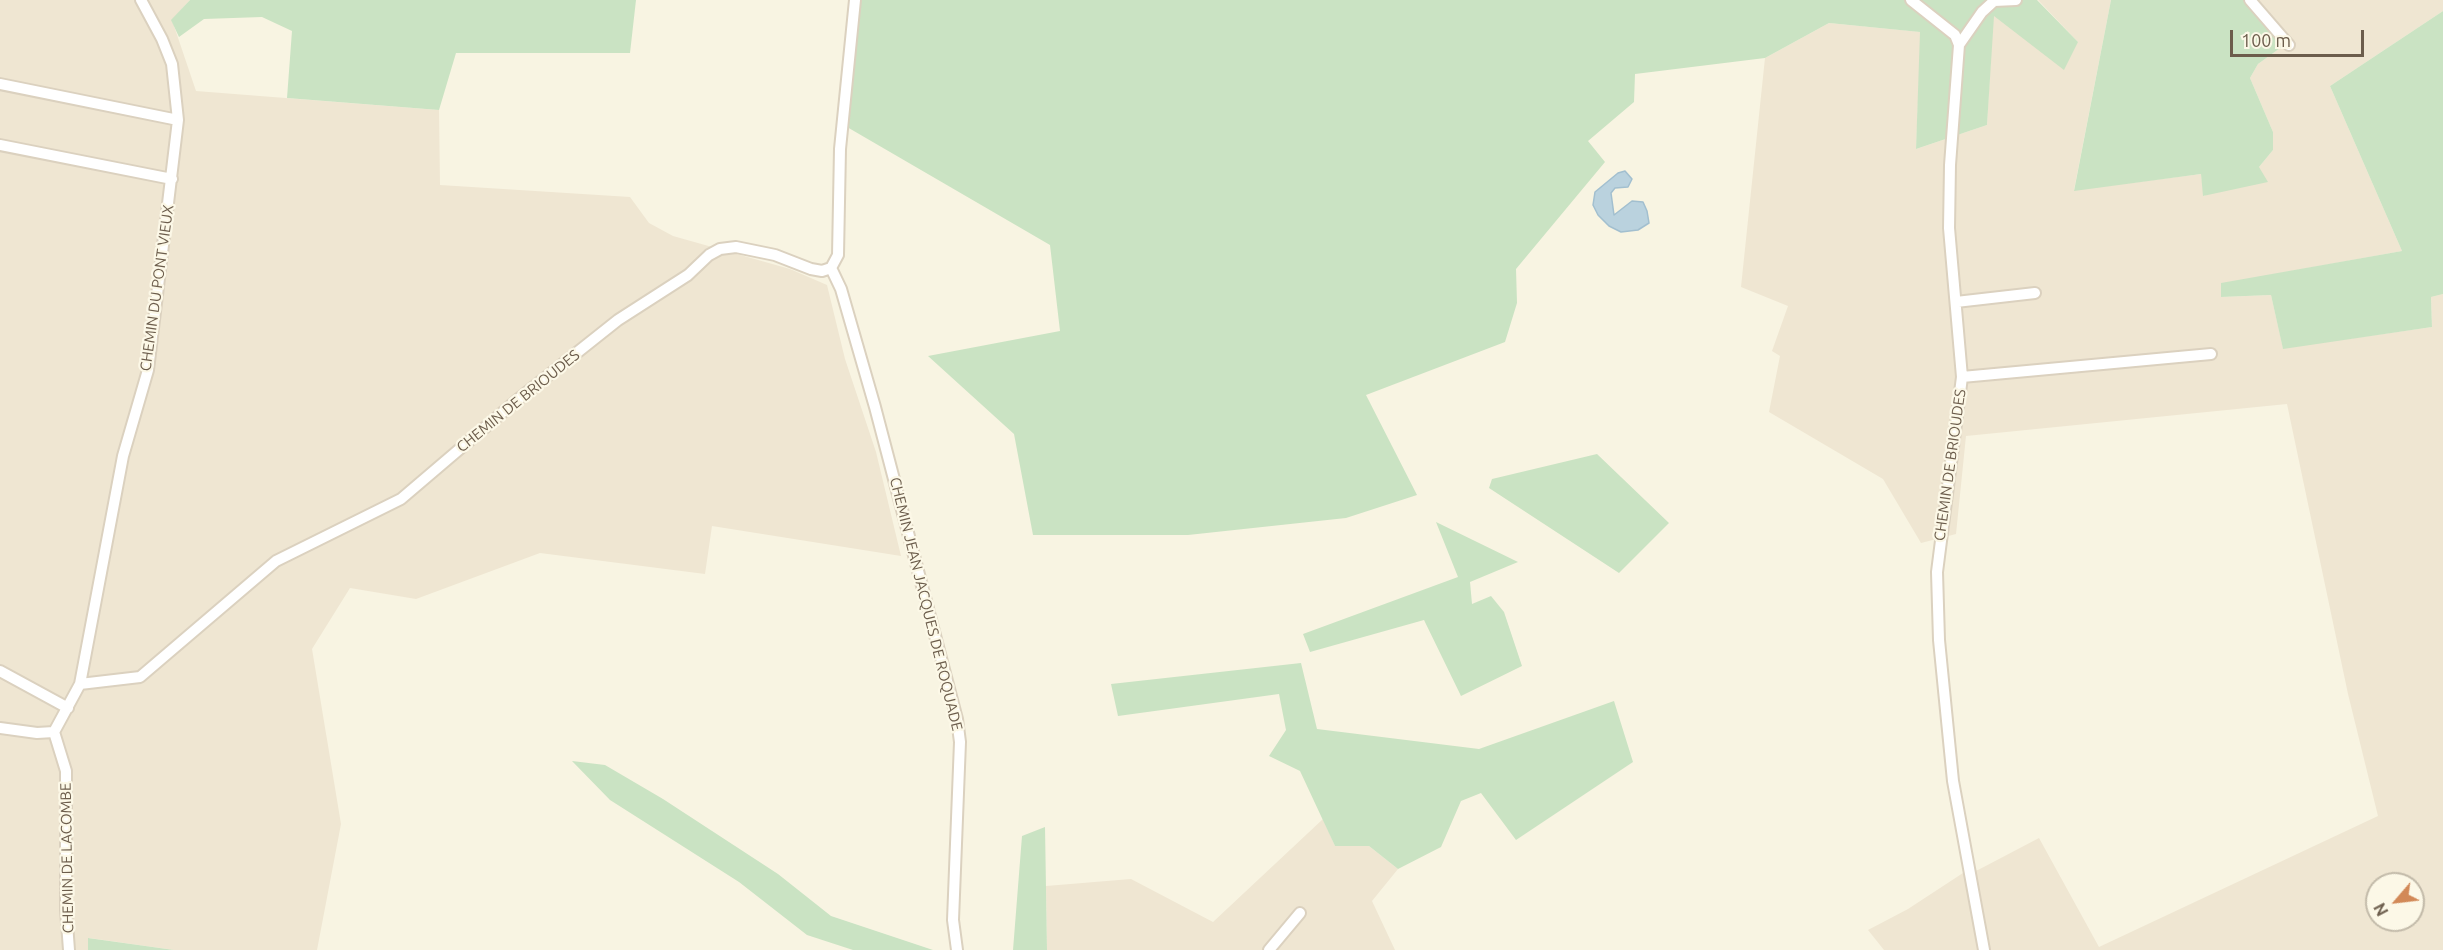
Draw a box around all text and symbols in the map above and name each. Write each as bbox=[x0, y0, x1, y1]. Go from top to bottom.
scale bar bbox=[2233, 18, 2366, 56]
text: 100 m bbox=[2241, 30, 2291, 50]
street label: CHEMIN DU PONT VIEUX bbox=[136, 204, 178, 372]
street label: CHEMIN DE BRIOUDES bbox=[453, 346, 583, 456]
street label: CHEMIN DE BRIOUDES bbox=[1930, 388, 1970, 542]
street label: CHEMIN JEAN JACQUES DE ROQUADE bbox=[886, 475, 966, 733]
street label: CHEMIN DE LACOMBE bbox=[57, 782, 77, 934]
north arrow bbox=[2365, 872, 2425, 932]
text: N bbox=[2370, 900, 2392, 919]

